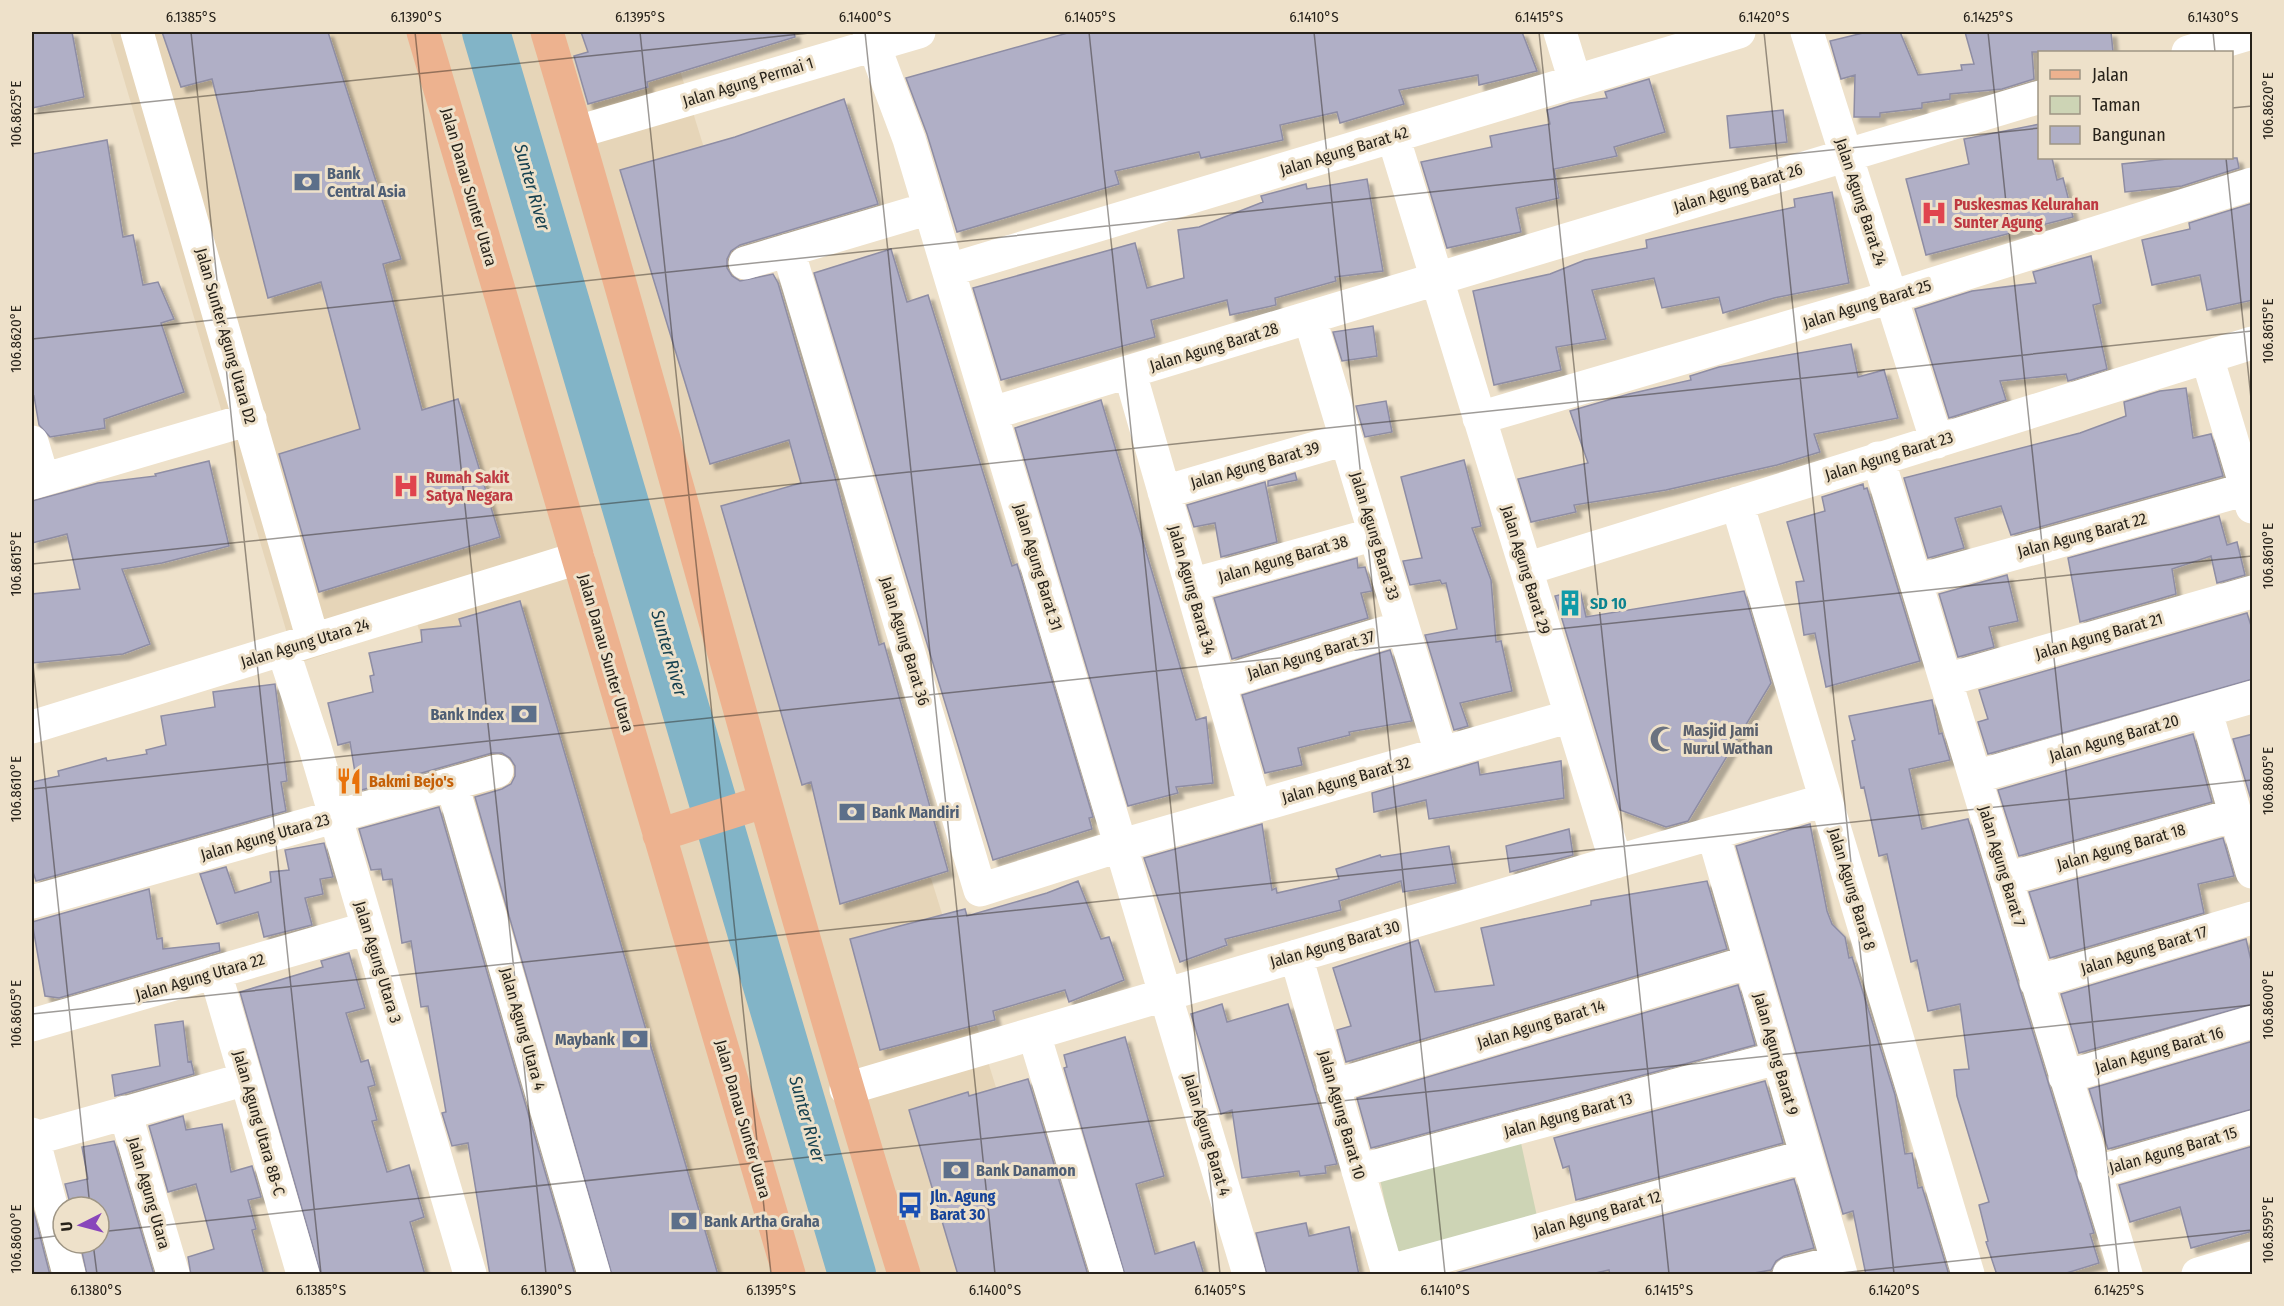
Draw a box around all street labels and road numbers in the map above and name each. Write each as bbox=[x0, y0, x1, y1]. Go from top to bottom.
street label: Jalan Agung Permai 1 bbox=[680, 53, 816, 111]
street label: Jalan Danau Sunter Utara bbox=[437, 106, 501, 269]
street label: Jalan Agung Barat 42 bbox=[1278, 122, 1410, 180]
street label: Jalan Agung Barat 24 bbox=[1831, 136, 1891, 268]
street label: Jalan Agung Barat 26 bbox=[1671, 159, 1805, 217]
street label: Jalan Sunter Agung Utara D2 bbox=[192, 246, 260, 426]
street label: Jalan Agung Barat 25 bbox=[1801, 275, 1933, 333]
street label: Jalan Agung Barat 28 bbox=[1147, 318, 1281, 376]
street label: Jalan Agung Barat 23 bbox=[1823, 427, 1955, 485]
street label: Jalan Agung Barat 39 bbox=[1188, 437, 1322, 493]
street label: Jalan Agung Barat 33 bbox=[1346, 470, 1404, 602]
street label: Jalan Agung Barat 31 bbox=[1010, 501, 1066, 633]
street label: Jalan Agung Barat 29 bbox=[1497, 503, 1555, 637]
street label: Jalan Agung Barat 22 bbox=[2015, 509, 2149, 561]
street label: Jalan Agung Barat 34 bbox=[1164, 523, 1220, 657]
street label: Jalan Agung Barat 38 bbox=[1216, 531, 1350, 587]
street label: Jalan Danau Sunter Utara bbox=[574, 572, 638, 735]
street label: Jalan Agung Barat 36 bbox=[876, 574, 934, 708]
street label: Jalan Agung Barat 21 bbox=[2033, 609, 2165, 663]
street label: Jalan Agung Utara 24 bbox=[238, 614, 372, 672]
street label: Jalan Agung Barat 37 bbox=[1245, 626, 1377, 683]
street label: Jalan Agung Barat 20 bbox=[2047, 710, 2181, 766]
street label: Jalan Agung Barat 32 bbox=[1280, 753, 1412, 807]
street label: Jalan Agung Barat 7 bbox=[1975, 803, 2030, 929]
street label: Jalan Agung Utara 23 bbox=[198, 809, 332, 865]
street label: Jalan Agung Barat 18 bbox=[2055, 820, 2187, 874]
street label: Jalan Agung Barat 8 bbox=[1824, 826, 1880, 952]
street label: Jalan Agung Utara 3 bbox=[350, 899, 406, 1025]
street label: Jalan Agung Barat 30 bbox=[1268, 916, 1402, 972]
street label: Jalan Agung Barat 17 bbox=[2078, 922, 2210, 978]
street label: Jalan Agung Utara 22 bbox=[133, 950, 267, 1004]
street label: Jalan Agung Utara 4 bbox=[496, 965, 550, 1093]
street label: Jalan Agung Barat 9 bbox=[1749, 991, 1803, 1118]
street label: Jalan Agung Barat 14 bbox=[1475, 995, 1607, 1052]
street label: Jalan Agung Barat 16 bbox=[2093, 1023, 2225, 1077]
street label: Jalan Danau Sunter Utara bbox=[711, 1038, 775, 1201]
street label: Jalan Agung Utara 8B-C bbox=[229, 1048, 289, 1198]
street label: Jalan Agung Barat 10 bbox=[1315, 1048, 1369, 1182]
street label: Jalan Agung Barat 4 bbox=[1179, 1072, 1235, 1198]
street label: Jalan Agung Barat 13 bbox=[1502, 1089, 1634, 1141]
street label: Jalan Agung Barat 15 bbox=[2107, 1123, 2239, 1177]
street label: Jalan Agung Utara bbox=[124, 1135, 174, 1251]
street label: Jalan Agung Barat 12 bbox=[1531, 1187, 1663, 1241]

